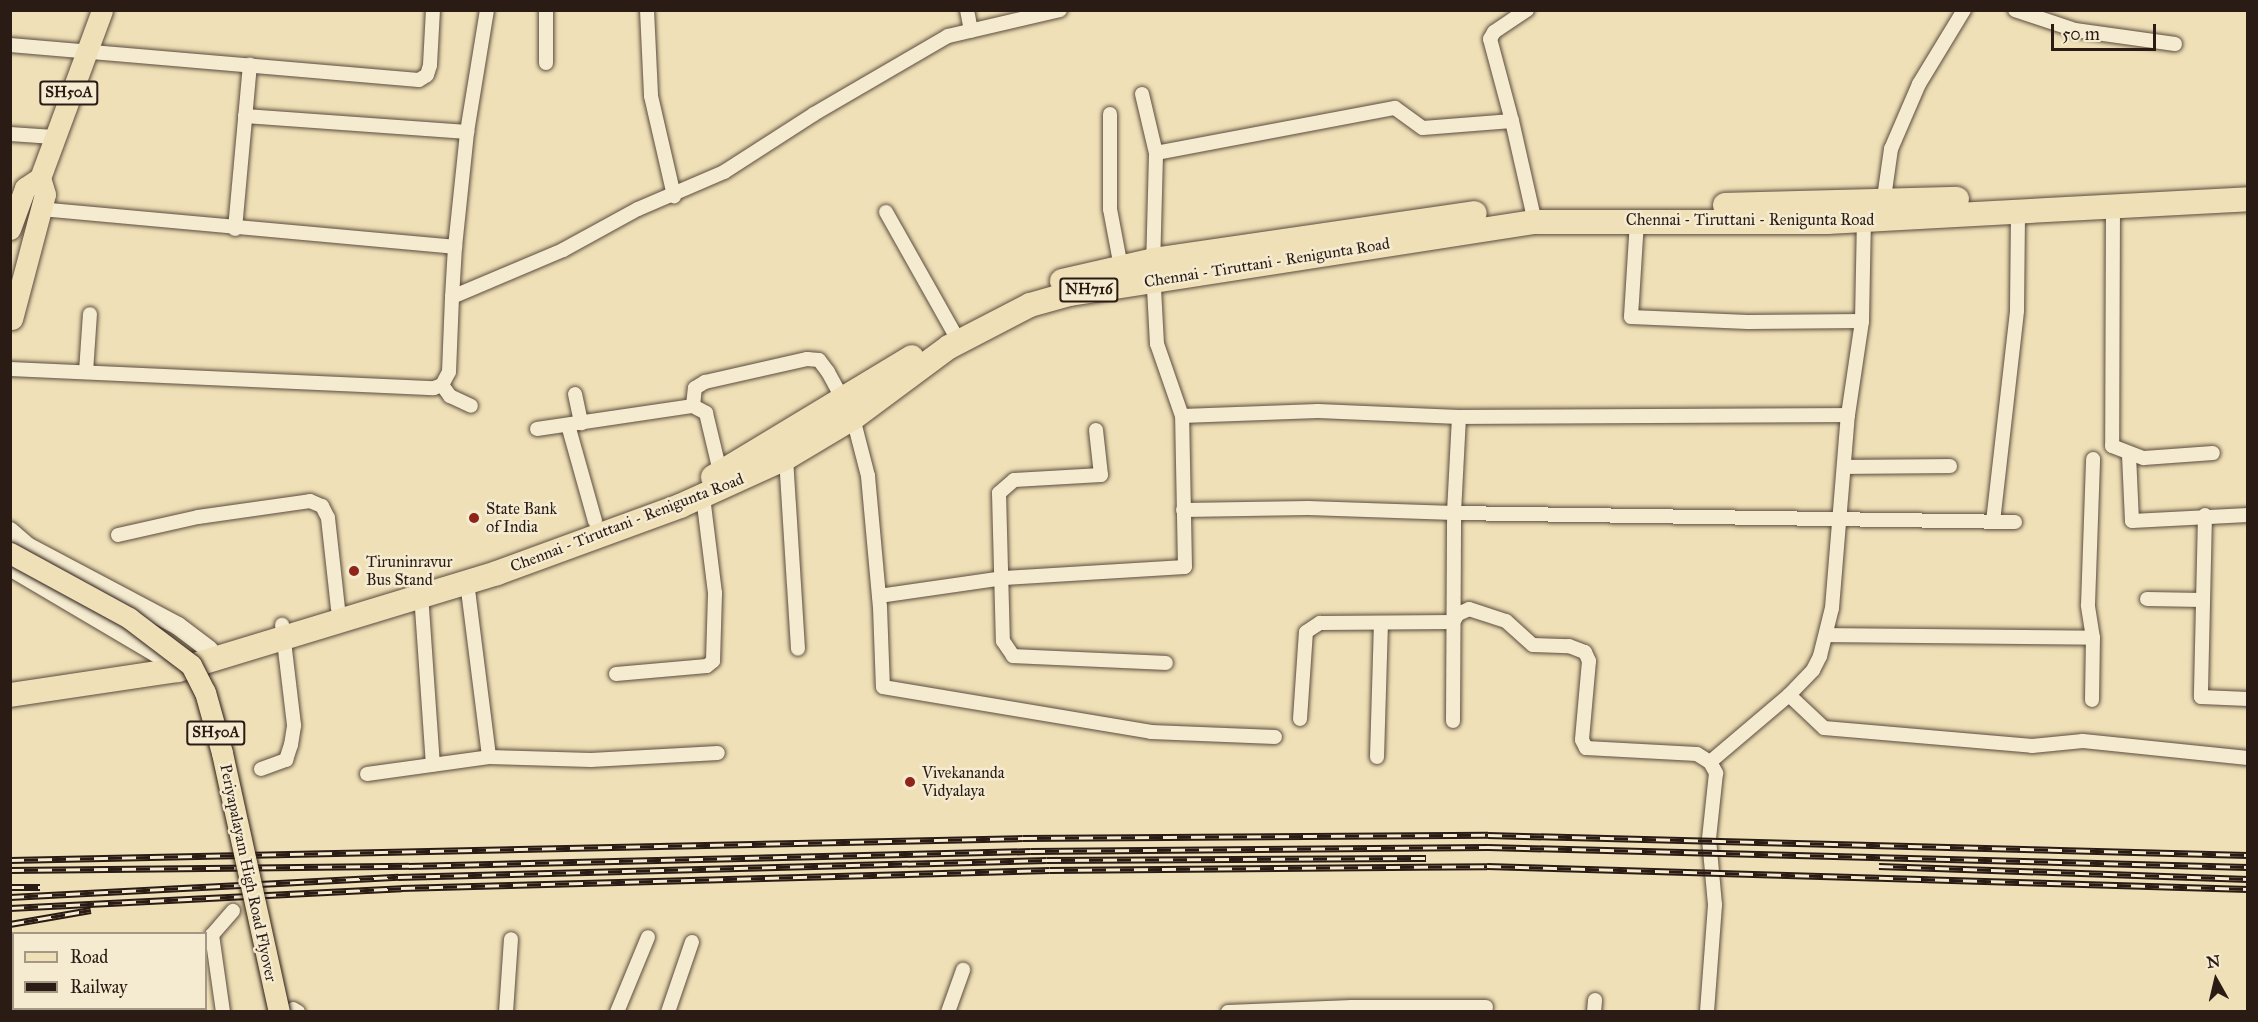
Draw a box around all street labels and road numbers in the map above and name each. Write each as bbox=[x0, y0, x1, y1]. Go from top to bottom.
road number: SH50A bbox=[39, 81, 99, 105]
street label: Chennai - Tiruttani - Renigunta Road bbox=[1626, 210, 1874, 230]
street label: Chennai - Tiruttani - Renigunta Road bbox=[1143, 234, 1391, 292]
road number: NH716 bbox=[1059, 278, 1119, 302]
street label: Chennai - Tiruttani - Renigunta Road bbox=[508, 470, 746, 576]
road number: SH50A bbox=[186, 721, 246, 745]
street label: Periyapalayam High Road Flyover bbox=[216, 762, 280, 984]

